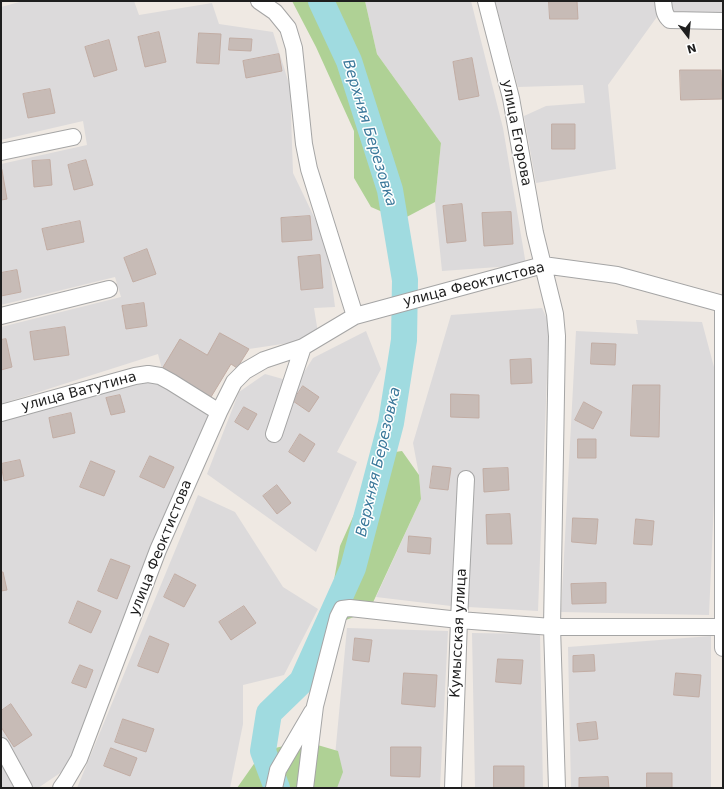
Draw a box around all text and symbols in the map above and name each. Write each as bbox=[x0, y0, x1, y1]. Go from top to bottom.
north arrow bbox=[668, 16, 708, 56]
text: N bbox=[685, 40, 698, 56]
water label: Верхняя Березовка bbox=[338, 57, 400, 209]
street label: улица Егорова bbox=[497, 78, 535, 188]
street label: улица Феоктистова bbox=[402, 259, 546, 311]
street label: улица Ватутина bbox=[20, 369, 138, 415]
water label: Верхняя Березовка bbox=[353, 385, 405, 539]
street label: улица Феоктистова bbox=[126, 478, 196, 618]
street label: Кумысская улица bbox=[447, 568, 471, 698]

